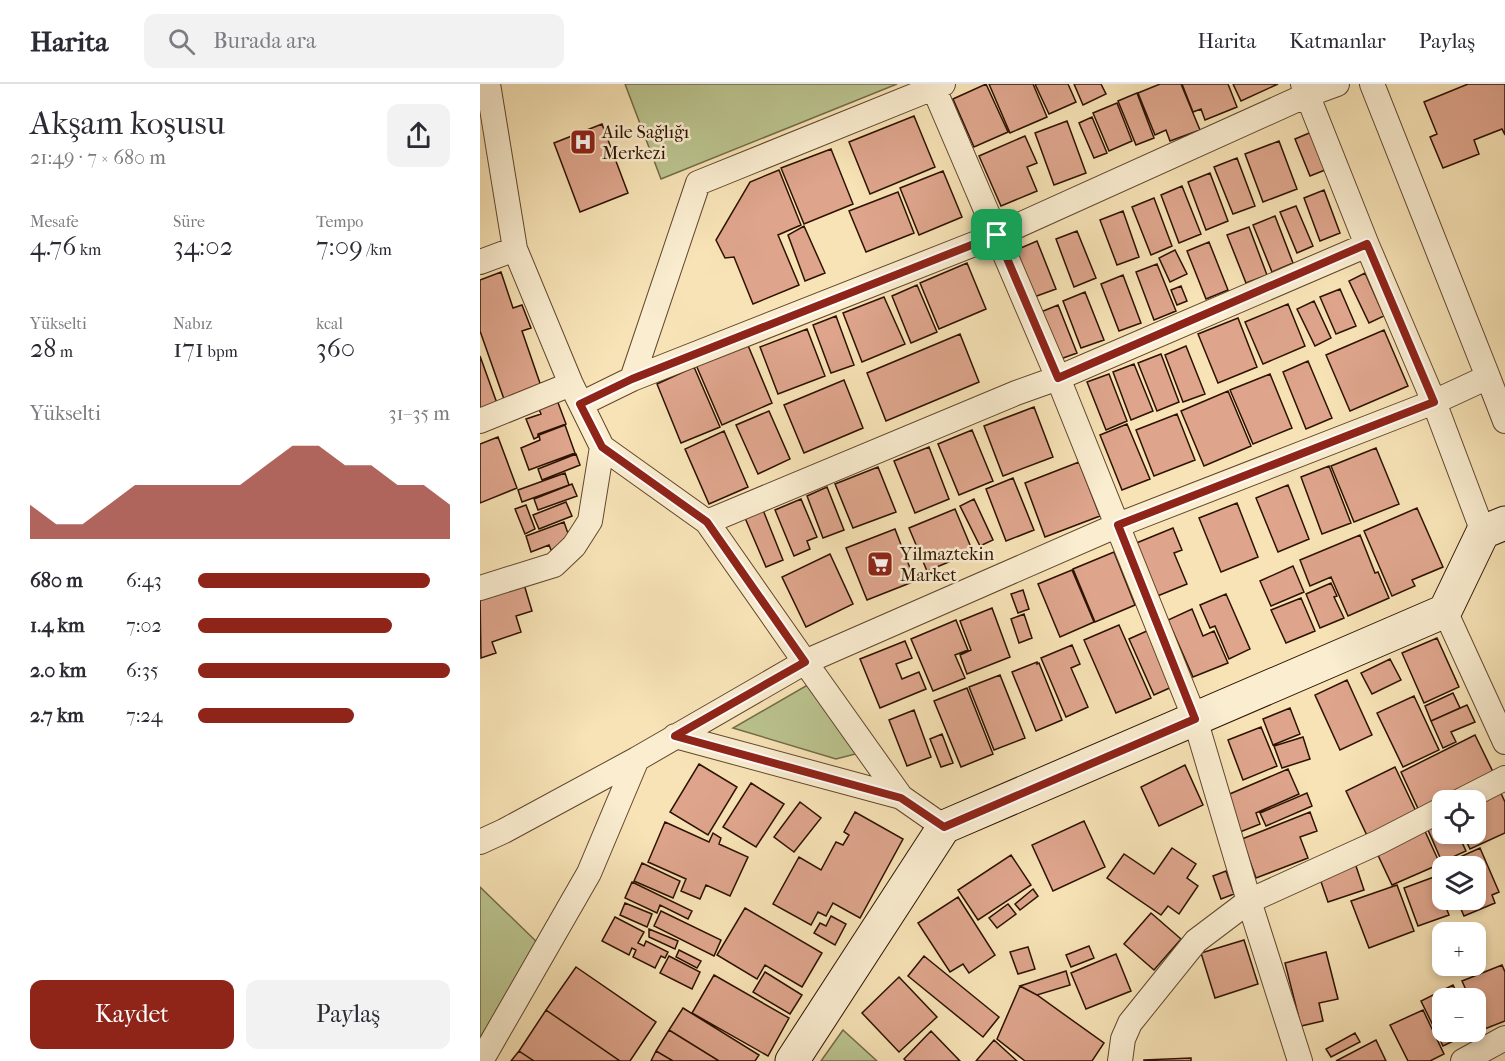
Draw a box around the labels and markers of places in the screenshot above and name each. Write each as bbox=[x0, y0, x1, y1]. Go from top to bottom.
place label: Aile Sağlığı Merkezi bbox=[601, 122, 690, 164]
hospital icon: Aile Sağlığı Merkezi bbox=[568, 127, 598, 157]
pin bbox=[971, 209, 1022, 260]
place label: Yilmaztekin Market bbox=[899, 544, 995, 586]
supermarket icon: Yilmaztekin Market bbox=[865, 549, 895, 579]

